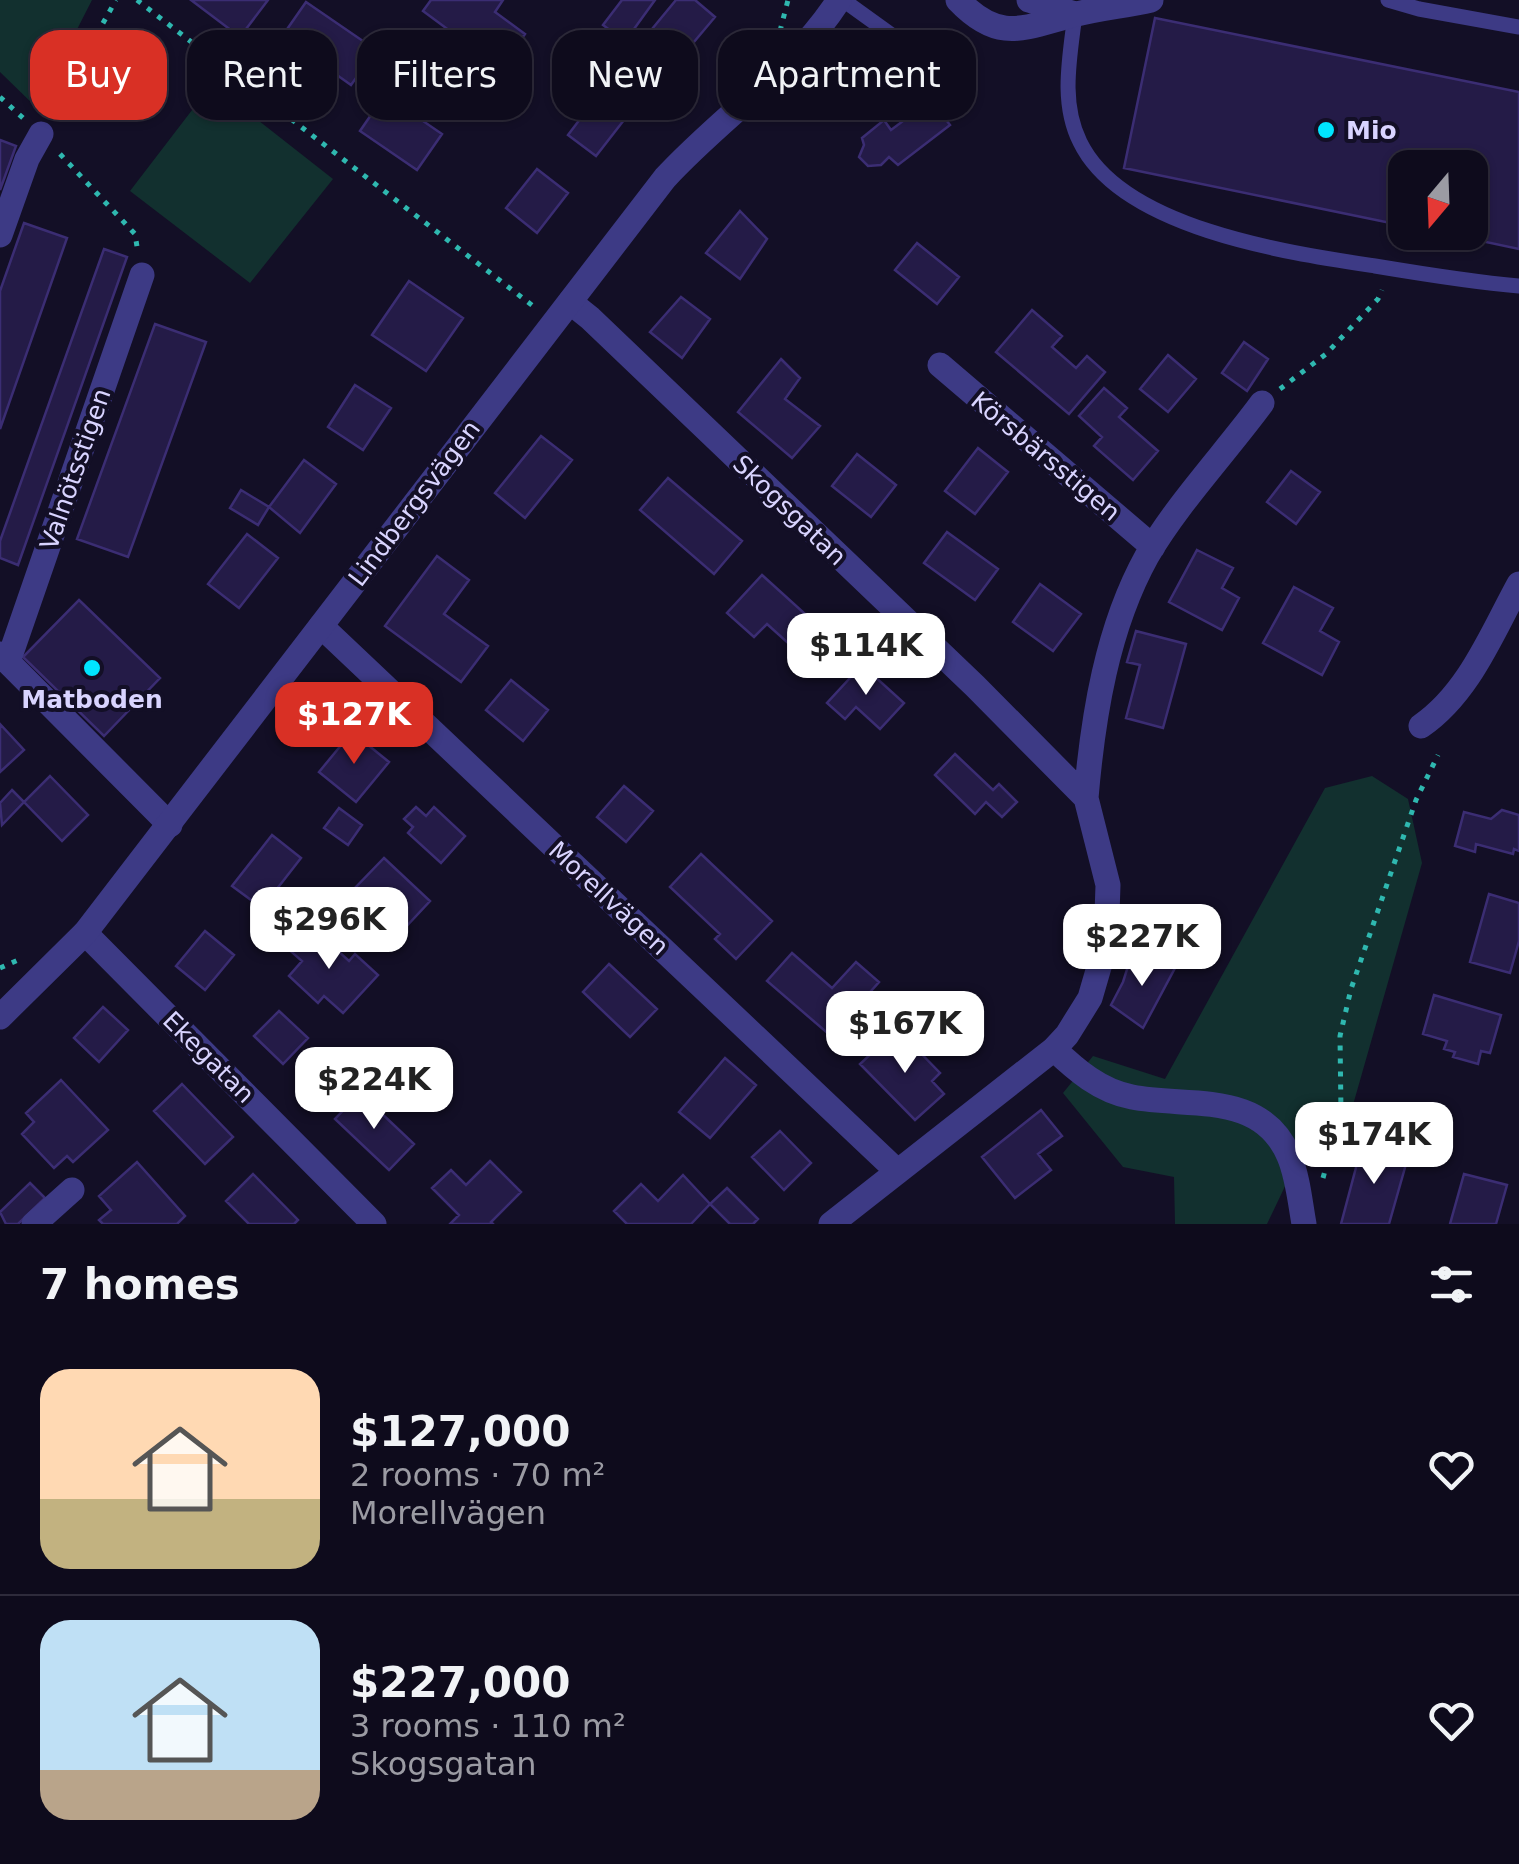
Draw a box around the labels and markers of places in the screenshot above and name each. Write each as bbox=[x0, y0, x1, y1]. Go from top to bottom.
place label: Mio bbox=[1346, 116, 1397, 145]
marker: Mio bbox=[1315, 119, 1337, 141]
pin: $114K bbox=[796, 613, 936, 698]
marker: Matboden bbox=[81, 657, 103, 679]
pin: $127K bbox=[284, 682, 424, 767]
place label: Matboden bbox=[21, 685, 163, 714]
pin: $296K bbox=[259, 887, 399, 972]
pin: $227K bbox=[1072, 904, 1212, 989]
pin: $167K bbox=[835, 991, 975, 1076]
pin: $224K bbox=[304, 1047, 444, 1132]
pin: $174K bbox=[1304, 1102, 1444, 1187]

